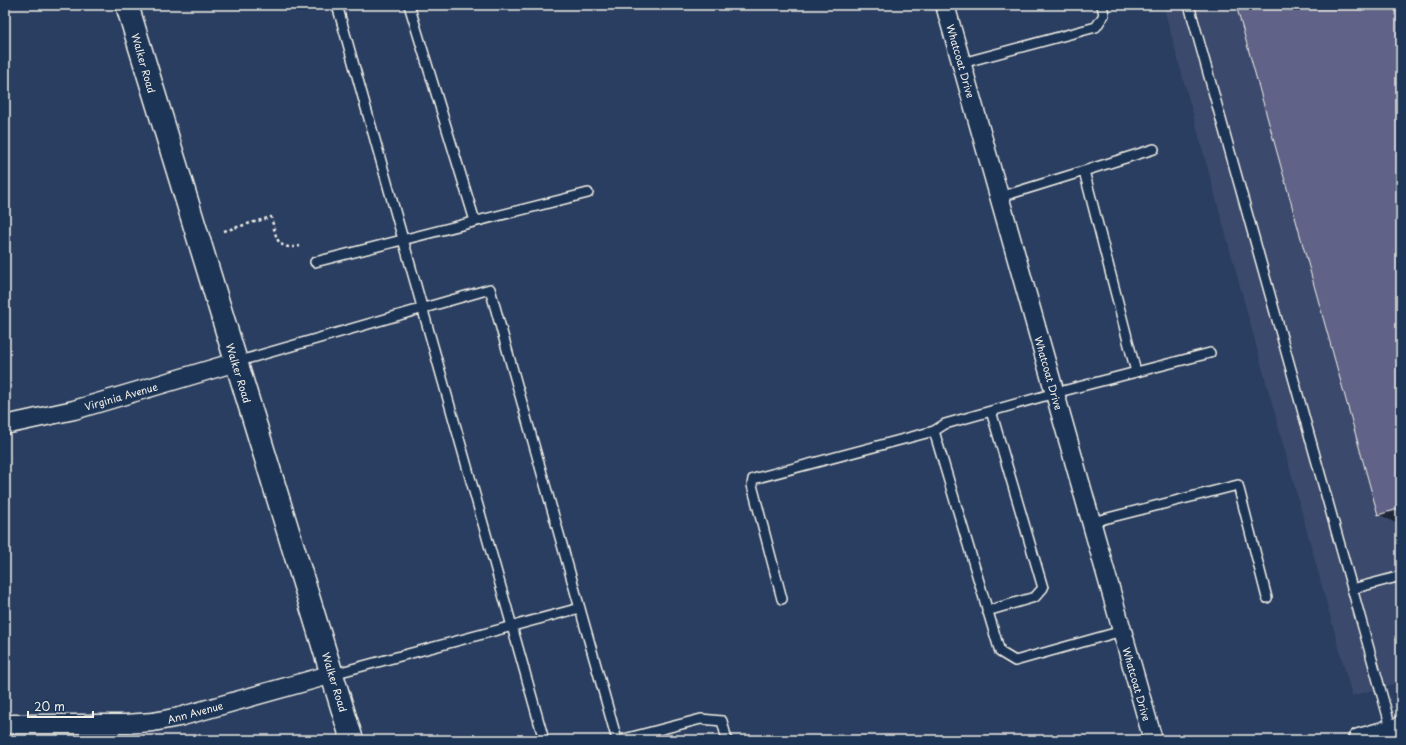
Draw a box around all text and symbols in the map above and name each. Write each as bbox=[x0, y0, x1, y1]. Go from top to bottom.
street label: Whatcoat Drive bbox=[943, 22, 979, 100]
street label: Walker Road bbox=[128, 31, 160, 95]
street label: Whatcoat Drive bbox=[1031, 334, 1067, 412]
street label: Walker Road bbox=[223, 341, 255, 405]
street label: Virginia Avenue bbox=[83, 378, 160, 414]
street label: Whatcoat Drive bbox=[1119, 645, 1155, 723]
street label: Walker Road bbox=[319, 650, 351, 714]
scale bar bbox=[28, 693, 93, 719]
text: 20 m bbox=[34, 697, 65, 715]
street label: Ann Avenue bbox=[165, 697, 225, 727]

